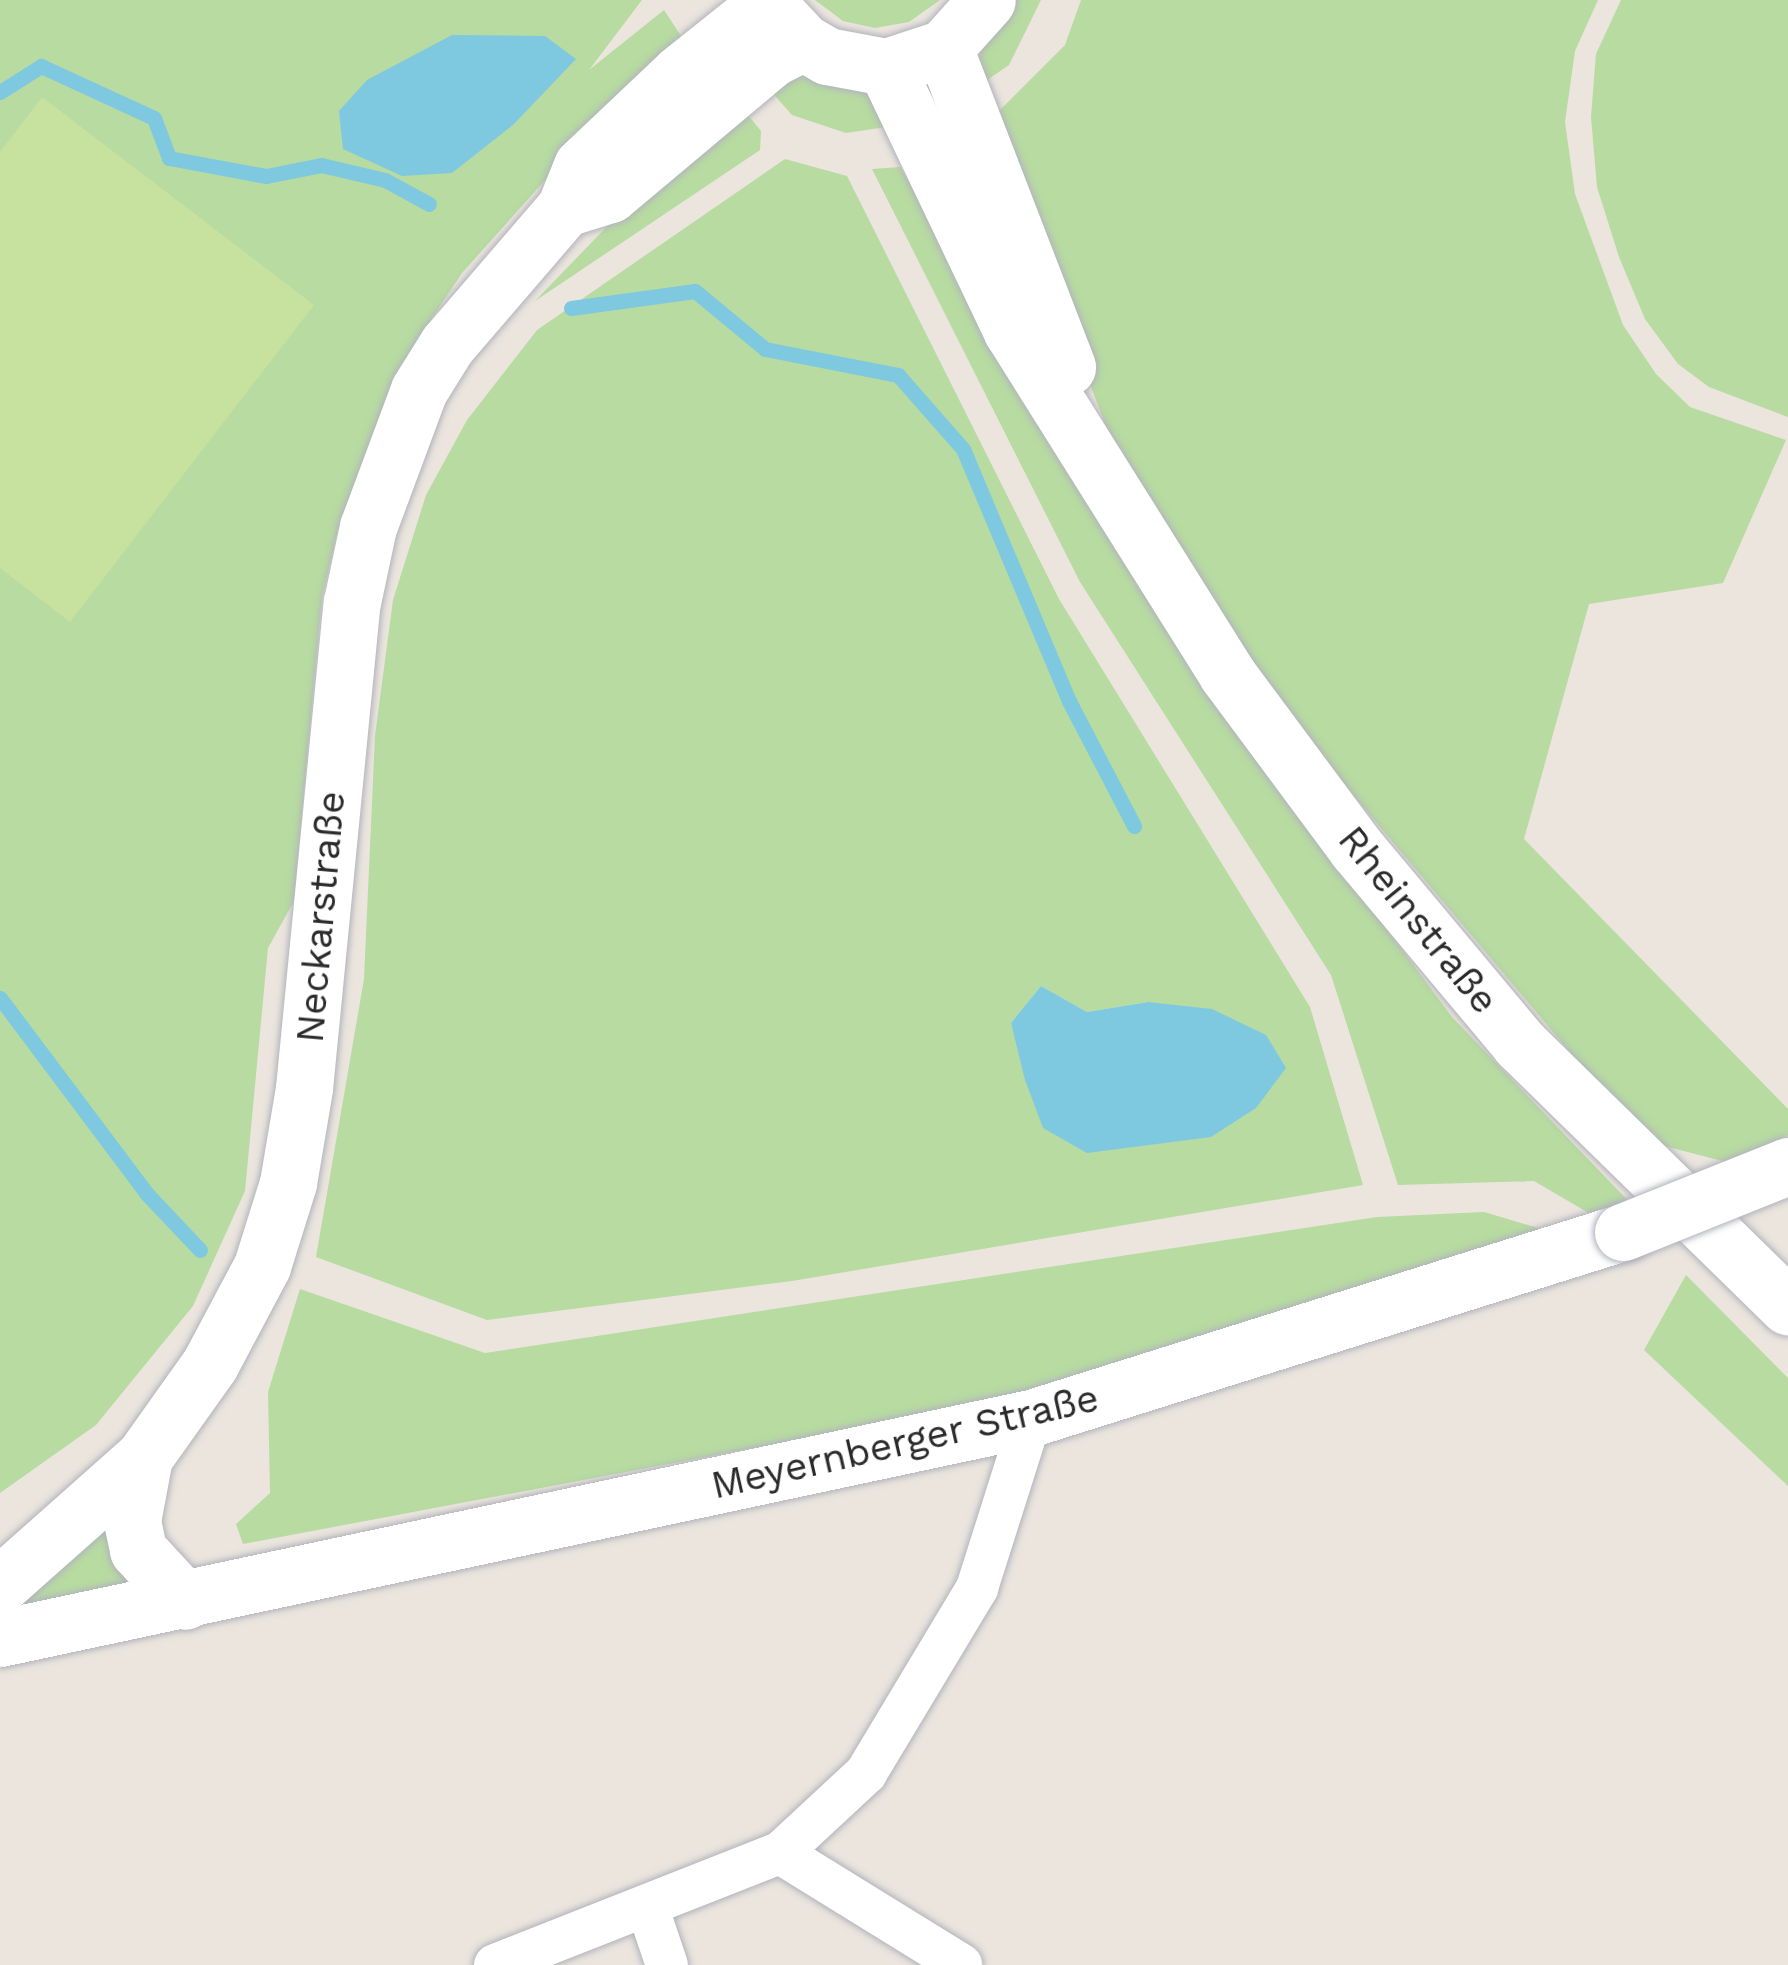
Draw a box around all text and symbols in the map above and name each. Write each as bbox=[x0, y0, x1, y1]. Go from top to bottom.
street label: Neckarstraße bbox=[287, 789, 355, 1045]
street label: Rheinstraße bbox=[1328, 817, 1508, 1023]
street label: Meyernberger Straße bbox=[706, 1375, 1104, 1509]

